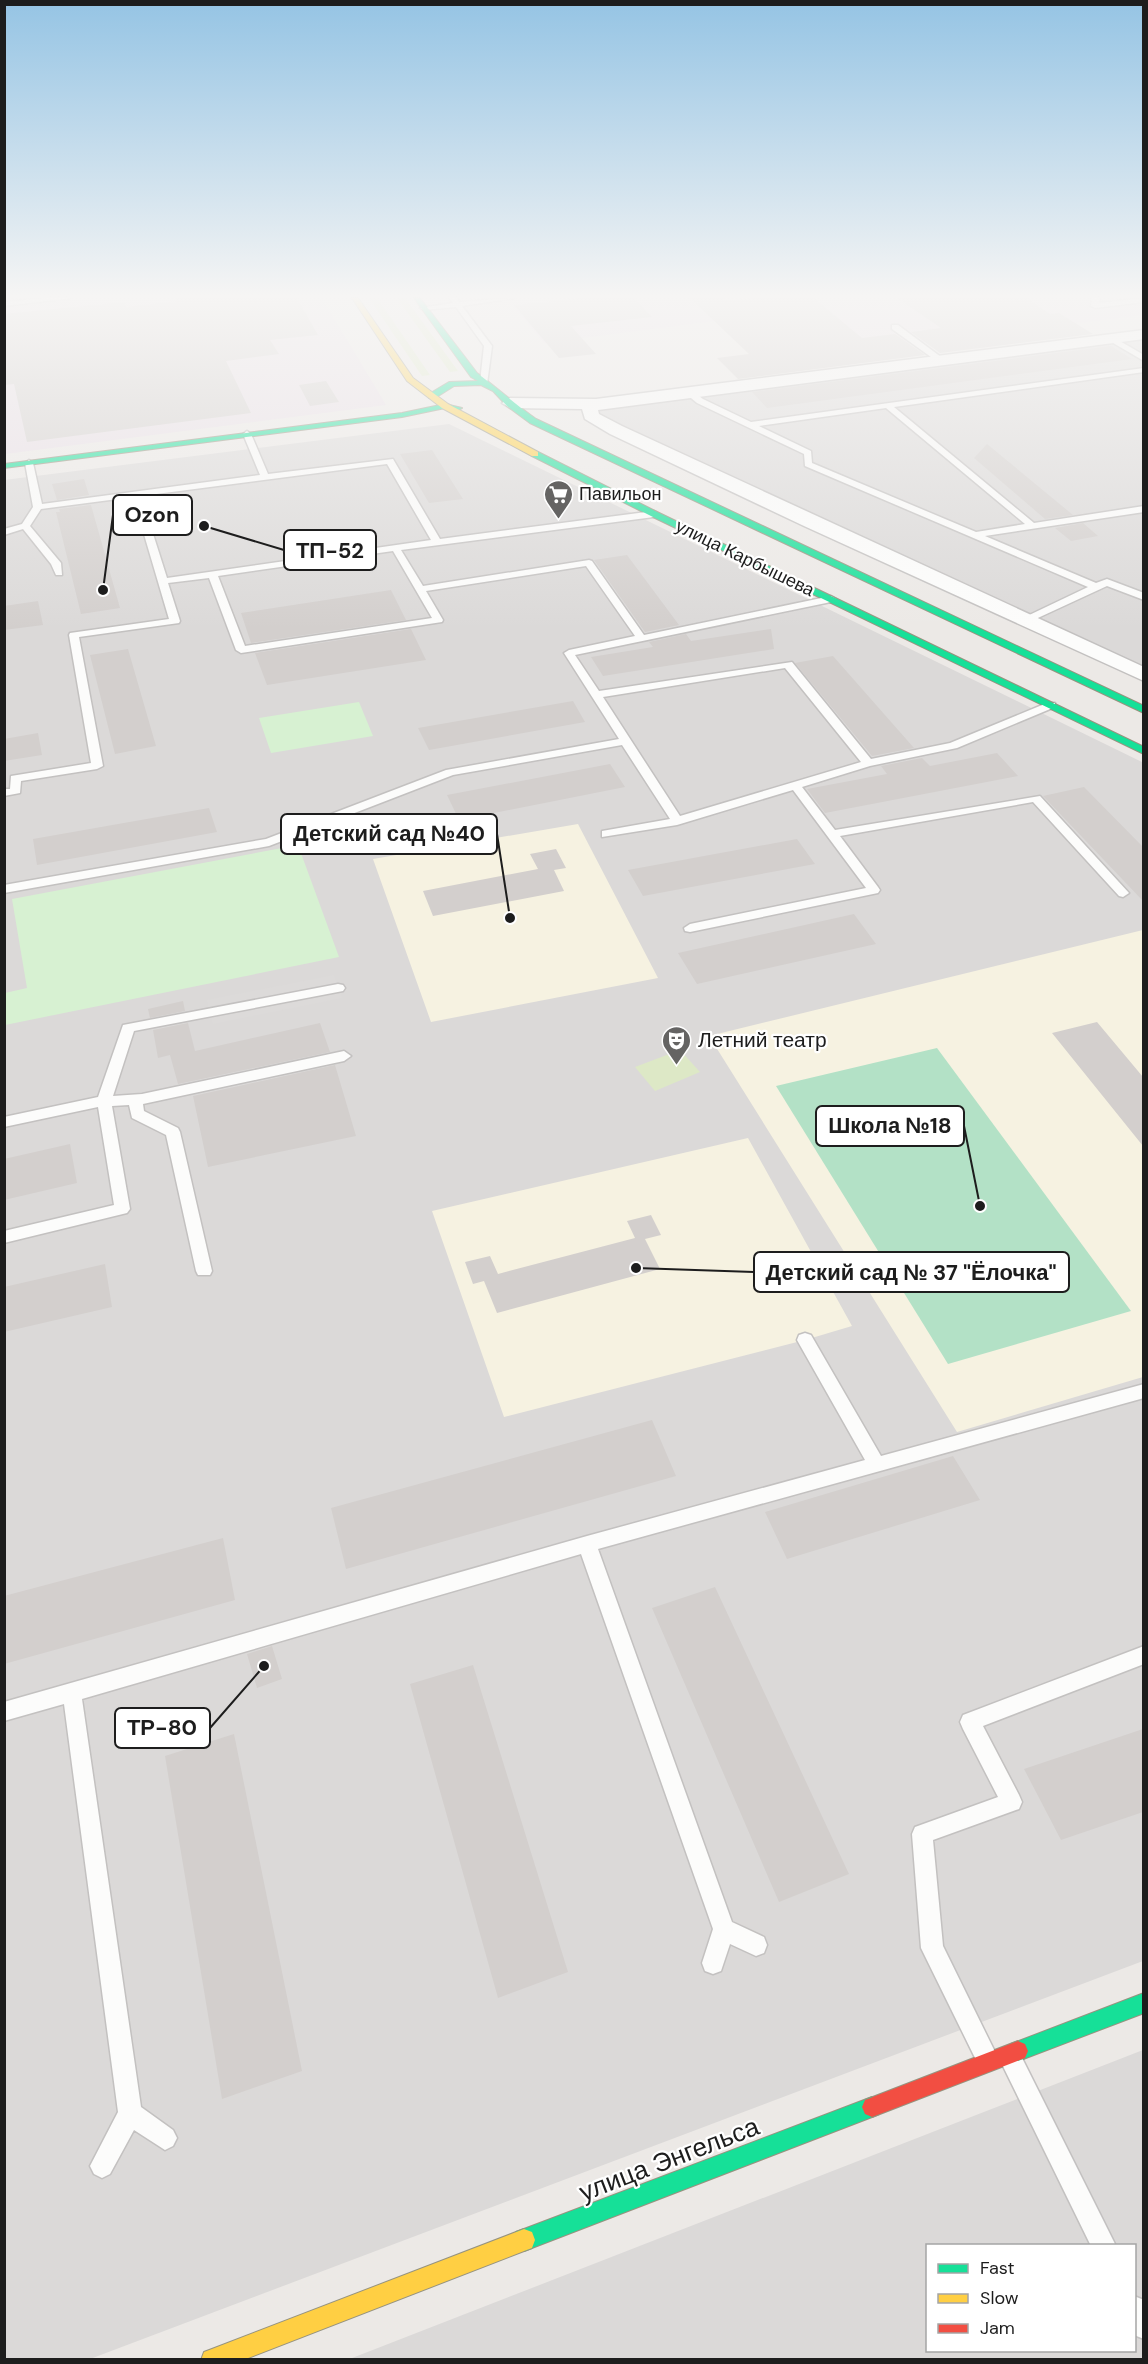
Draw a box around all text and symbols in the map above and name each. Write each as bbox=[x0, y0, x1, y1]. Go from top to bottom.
supermarket icon: Павильон bbox=[542, 478, 574, 520]
place label: Павильон bbox=[579, 482, 661, 506]
callout: Ozon bbox=[113, 495, 192, 535]
text: Ozon bbox=[124, 500, 180, 529]
street label: улица Карбышева bbox=[671, 514, 819, 602]
callout: ТП-52 bbox=[284, 530, 376, 570]
text: ТП-52 bbox=[296, 536, 364, 565]
callout: Детский сад №40 bbox=[281, 814, 497, 854]
text: Детский сад №40 bbox=[293, 819, 485, 848]
theatre icon: Летний театр bbox=[661, 1024, 693, 1066]
place label: Летний театр bbox=[698, 1026, 827, 1054]
callout: Школа №18 bbox=[816, 1106, 964, 1146]
text: Школа №18 bbox=[828, 1111, 952, 1140]
callout: Детский сад № 37 "Ёлочка" bbox=[754, 1252, 1069, 1292]
text: Детский сад № 37 "Ёлочка" bbox=[766, 1258, 1056, 1287]
callout: ТР-80 bbox=[115, 1708, 210, 1748]
text: ТР-80 bbox=[127, 1713, 197, 1742]
street label: улица Энгельса bbox=[574, 2109, 764, 2209]
legend bbox=[926, 2244, 1136, 2352]
text: Fast bbox=[980, 2256, 1015, 2280]
text: Slow bbox=[980, 2286, 1019, 2310]
text: Jam bbox=[980, 2316, 1015, 2340]

